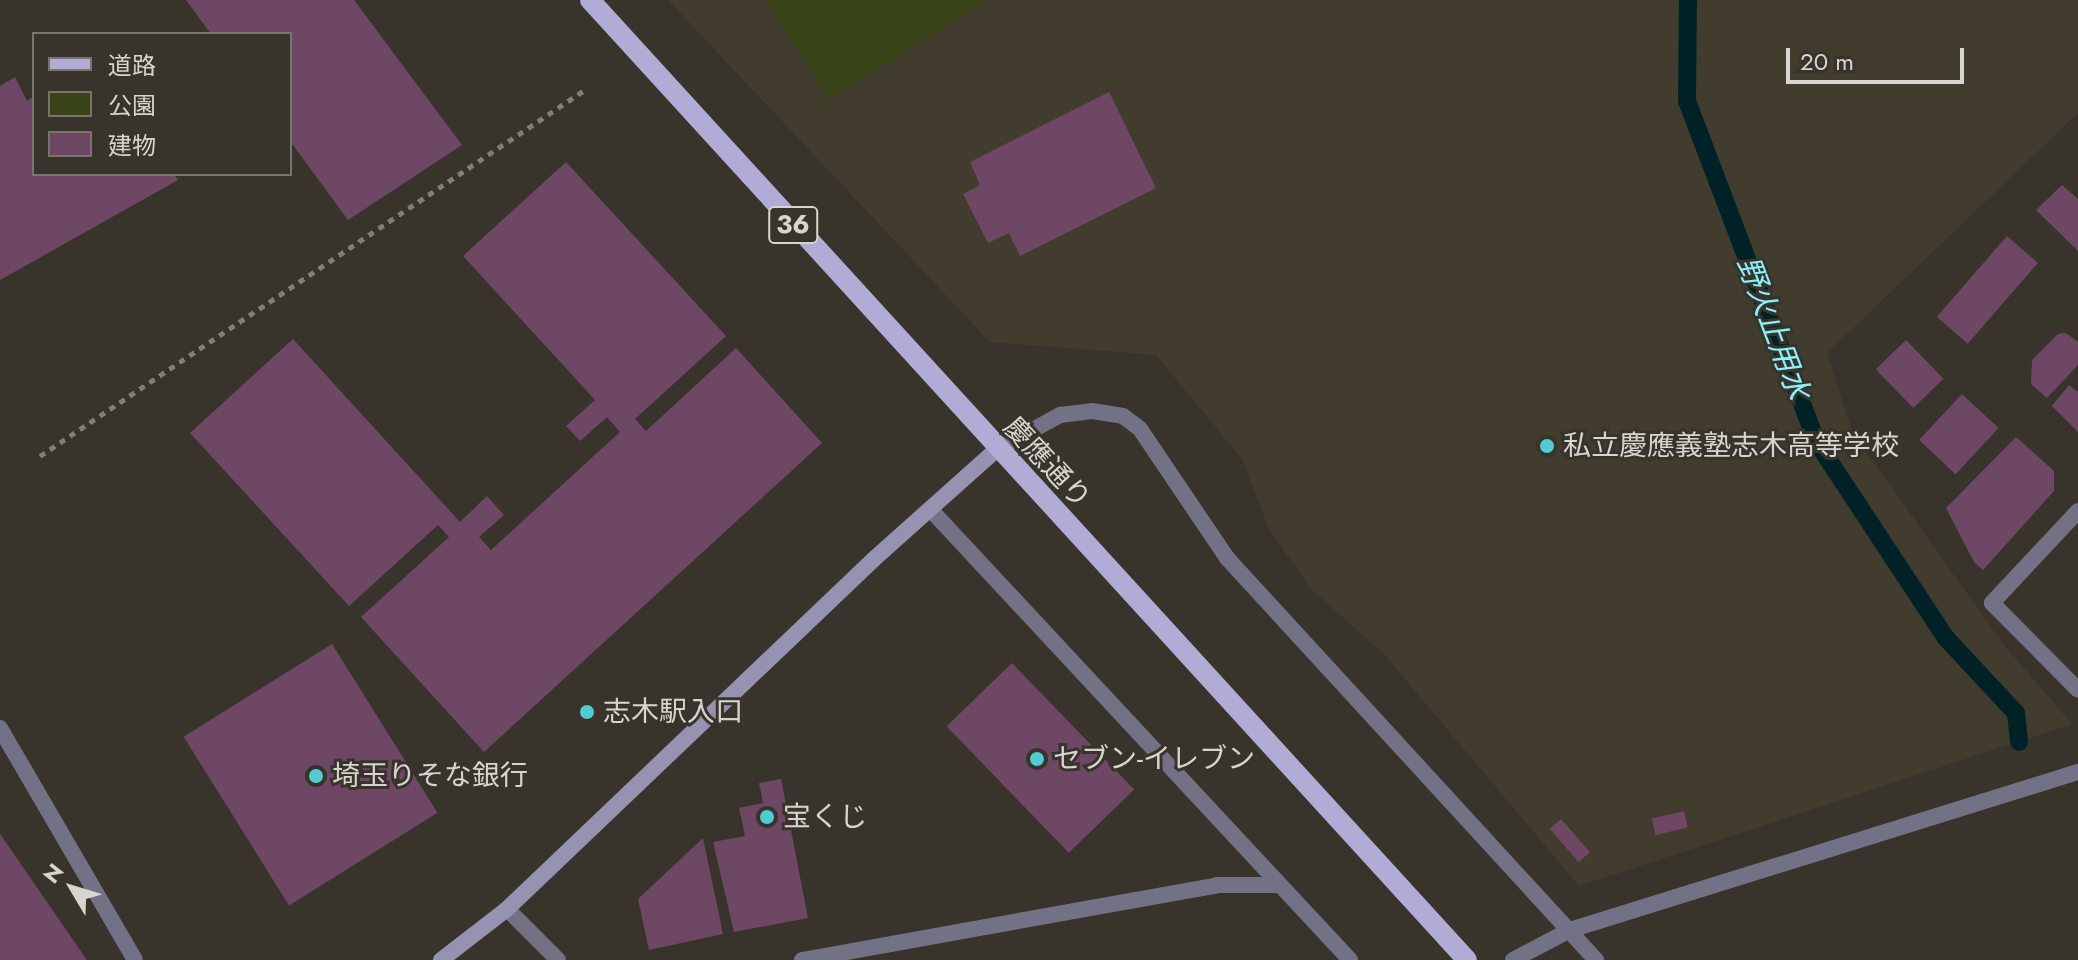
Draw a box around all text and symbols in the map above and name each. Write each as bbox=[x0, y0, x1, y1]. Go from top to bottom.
legend bbox=[32, 32, 292, 176]
scale bar bbox=[1790, 32, 1968, 82]
text: 20 m bbox=[1800, 44, 1854, 79]
text: 道路 bbox=[108, 48, 156, 83]
text: 公園 bbox=[108, 88, 156, 123]
text: 建物 bbox=[108, 128, 156, 163]
road number: 36 bbox=[767, 203, 819, 247]
water label: 野火止用水 bbox=[1729, 252, 1817, 404]
street label: 慶應通り bbox=[997, 411, 1097, 515]
place label: 私立慶應義塾志木高等学校 bbox=[1563, 429, 1899, 463]
marker: 私立慶應義塾志木高等学校 bbox=[1538, 437, 1556, 455]
place label: 志木駅入口 bbox=[603, 695, 743, 729]
marker: 志木駅入口 bbox=[578, 703, 596, 721]
place label: セブン-イレブン bbox=[1053, 742, 1255, 776]
marker: セブン-イレブン bbox=[1028, 750, 1046, 768]
place label: 埼玉りそな銀行 bbox=[332, 759, 528, 793]
marker: 埼玉りそな銀行 bbox=[307, 767, 325, 785]
place label: 宝くじ bbox=[783, 800, 867, 834]
marker: 宝くじ bbox=[758, 808, 776, 826]
north arrow bbox=[32, 848, 112, 928]
text: N bbox=[35, 856, 71, 890]

